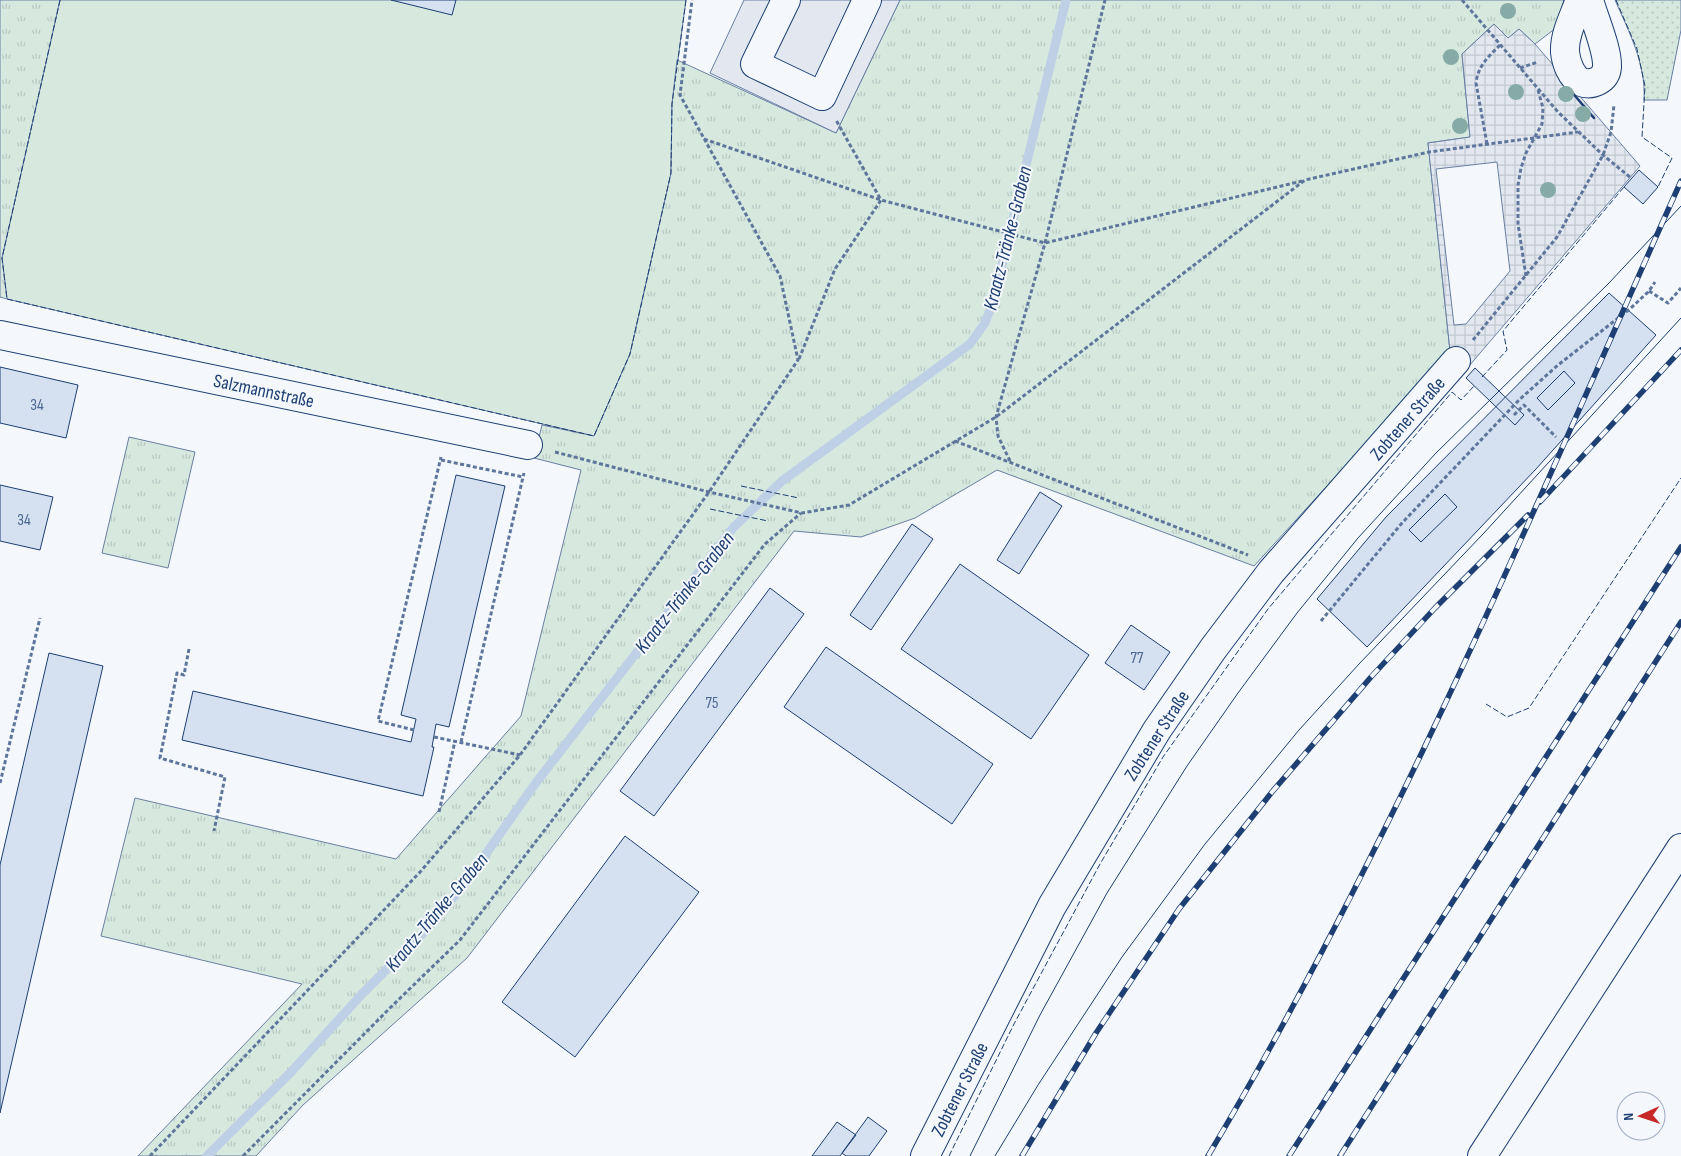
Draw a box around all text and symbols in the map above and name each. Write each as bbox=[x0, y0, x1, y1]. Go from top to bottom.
water label: Kraatz-Tränke-Graben bbox=[978, 164, 1037, 313]
street label: Salzmannstraße bbox=[211, 370, 316, 413]
street label: Zobtener Straße bbox=[1366, 373, 1451, 465]
house number: 34 bbox=[30, 396, 44, 415]
house number: 34 bbox=[17, 511, 31, 530]
water label: Kraatz-Tränke-Graben bbox=[630, 527, 740, 658]
house number: 77 bbox=[1131, 649, 1144, 668]
street label: Zobtener Straße bbox=[1120, 686, 1195, 785]
house number: 75 bbox=[706, 694, 718, 713]
water label: Kraatz-Tränke-Graben bbox=[380, 848, 493, 977]
street label: Zobtener Straße bbox=[927, 1039, 994, 1141]
north arrow bbox=[1616, 1091, 1666, 1141]
text: N bbox=[1620, 1112, 1637, 1121]

